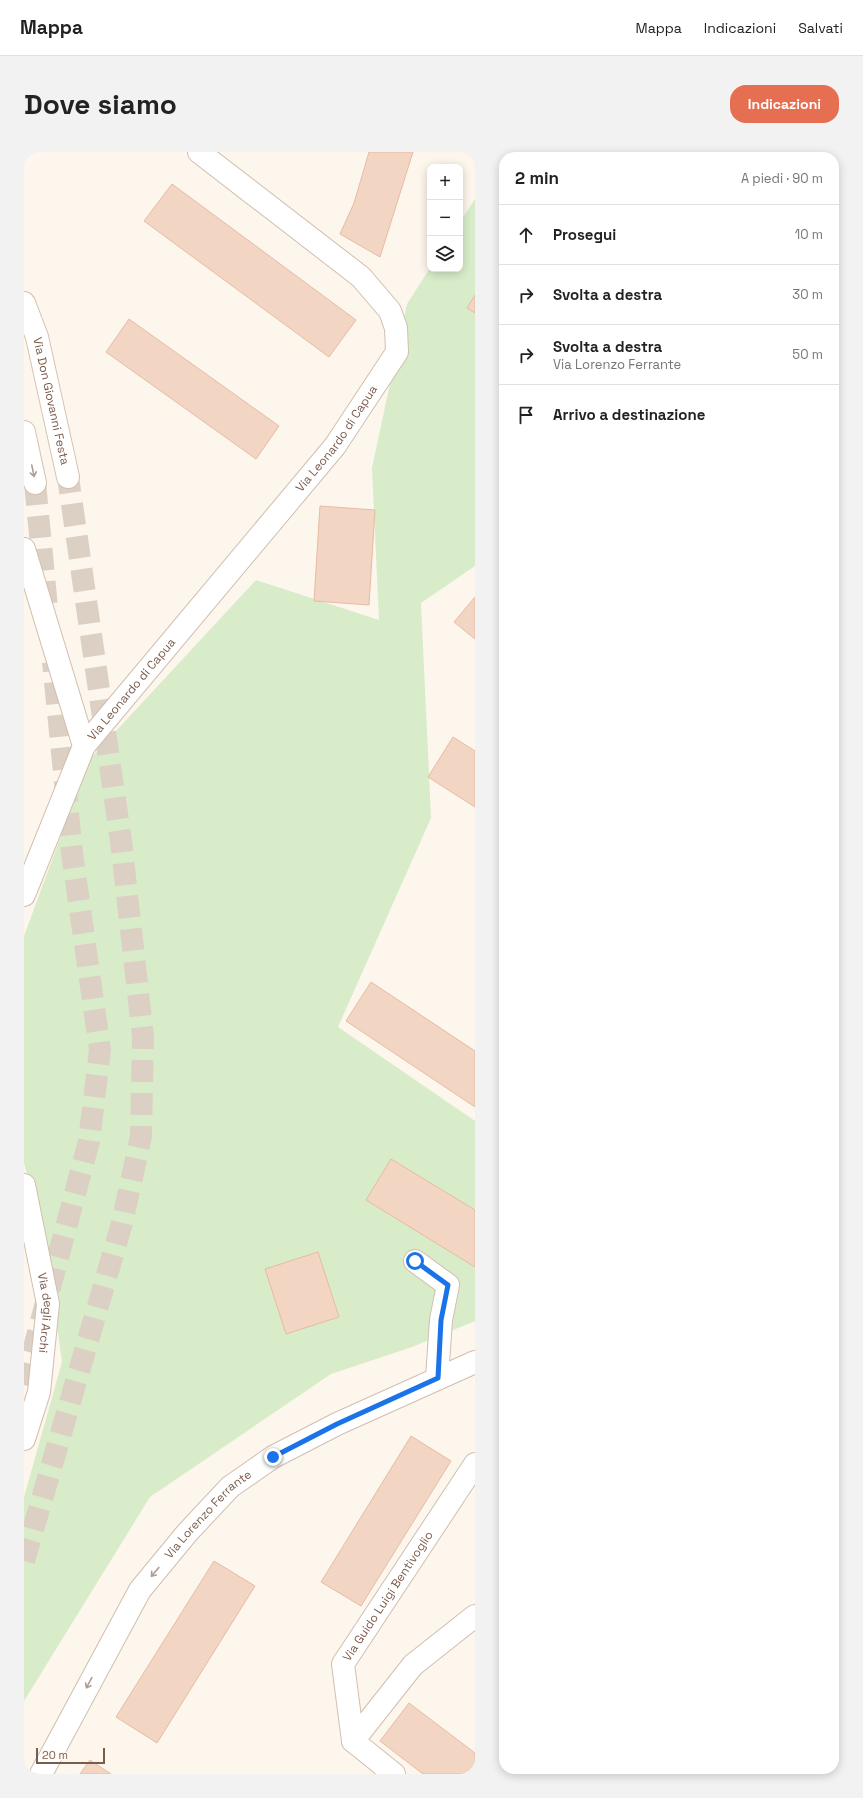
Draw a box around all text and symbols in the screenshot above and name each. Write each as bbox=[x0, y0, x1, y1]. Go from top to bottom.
text: Mappa bbox=[20, 15, 83, 40]
text: Mappa bbox=[636, 19, 682, 37]
text: Indicazioni bbox=[704, 19, 776, 37]
text: Salvati bbox=[798, 19, 843, 37]
button: Indicazioni bbox=[730, 85, 839, 123]
text: Dove siamo bbox=[24, 86, 177, 122]
map controls bbox=[427, 164, 463, 272]
button: + bbox=[427, 164, 463, 200]
text: 2 min bbox=[515, 167, 559, 189]
text: A piedi · 90 m bbox=[741, 170, 823, 187]
button: − bbox=[427, 200, 463, 236]
icon: ahead bbox=[515, 224, 537, 246]
text: Prosegui bbox=[553, 225, 616, 244]
text: 10 m bbox=[795, 226, 823, 243]
button: layers bbox=[427, 236, 463, 272]
icon: right bbox=[515, 284, 537, 306]
text: Svolta a destra bbox=[553, 285, 662, 304]
text: 30 m bbox=[792, 286, 823, 303]
street label: Via Don Giovanni Festa bbox=[29, 336, 73, 467]
text: Svolta a destra bbox=[553, 337, 662, 356]
icon: right bbox=[515, 344, 537, 366]
text: 50 m bbox=[792, 346, 823, 363]
text: Via Lorenzo Ferrante bbox=[553, 356, 681, 373]
street label: Via Leonardo di Capua bbox=[292, 382, 381, 495]
icon: arrive bbox=[515, 404, 537, 426]
text: Arrivo a destinazione bbox=[553, 405, 705, 424]
one-way arrow bbox=[29, 465, 37, 478]
street label: Via Leonardo di Capua bbox=[84, 635, 179, 744]
route start bbox=[406, 1252, 424, 1270]
street label: Via degli Archi bbox=[34, 1271, 56, 1354]
route end bbox=[264, 1448, 282, 1466]
street label: Via Lorenzo Ferrante bbox=[161, 1466, 255, 1562]
street label: Via Guido Luigi Bentivoglio bbox=[339, 1528, 437, 1664]
one-way arrow bbox=[151, 1566, 160, 1577]
one-way arrow bbox=[85, 1677, 93, 1689]
scale bar bbox=[36, 1746, 105, 1765]
text: 20 m bbox=[42, 1748, 68, 1762]

